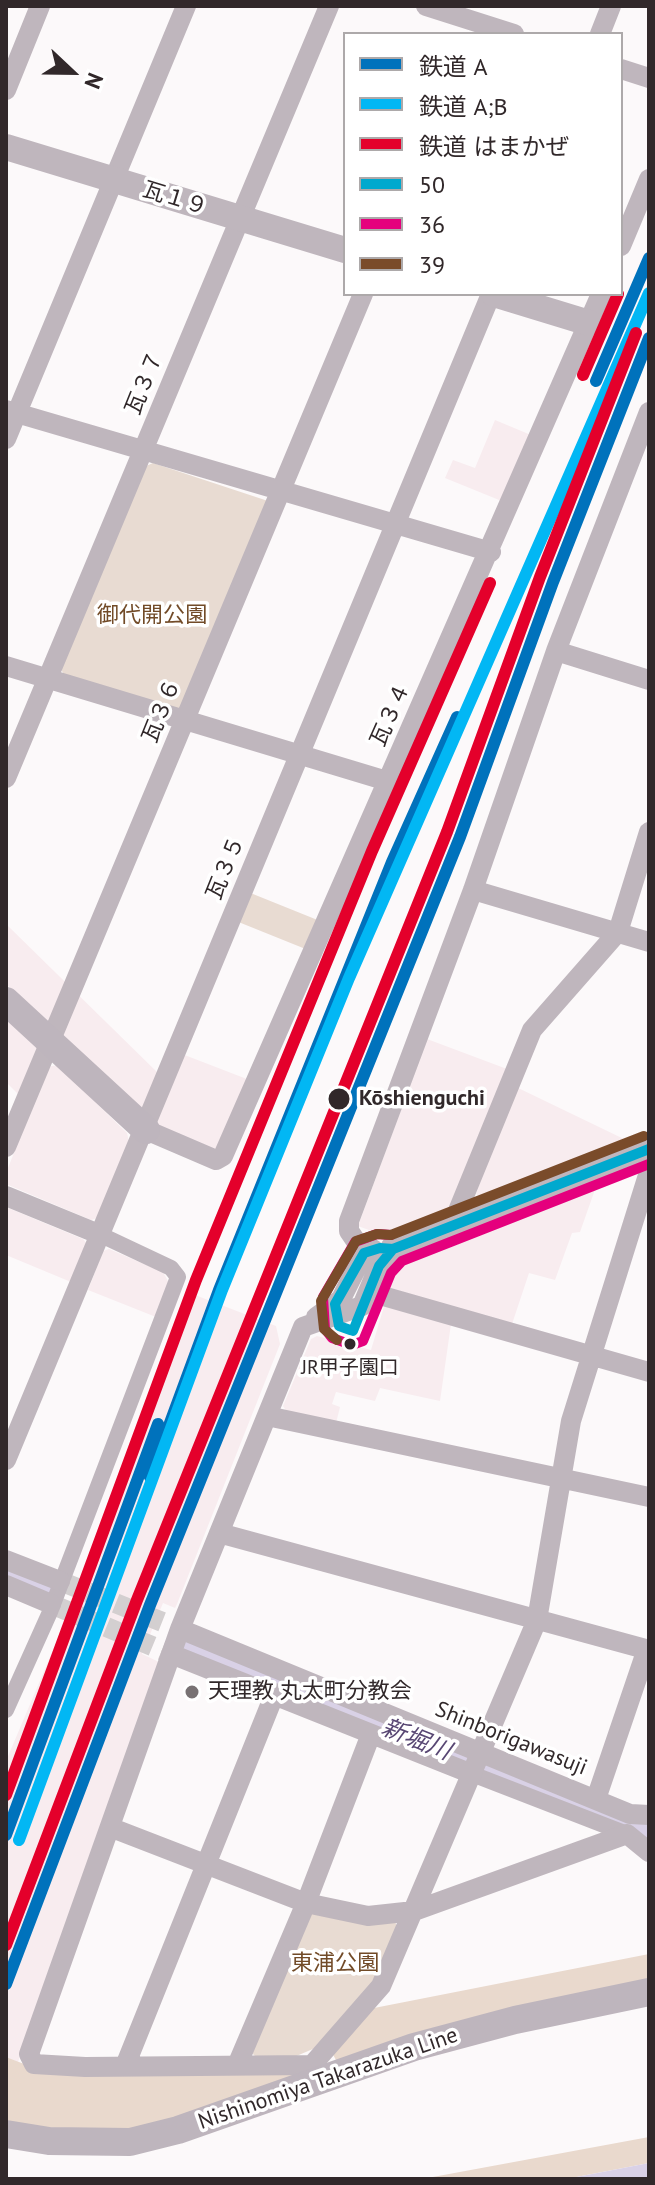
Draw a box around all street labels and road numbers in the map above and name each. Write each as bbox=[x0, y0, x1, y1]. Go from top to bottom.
street label: 瓦１９ bbox=[140, 177, 210, 221]
street label: 瓦３７ bbox=[120, 347, 170, 419]
street label: 瓦３６ bbox=[137, 675, 187, 747]
street label: 瓦３４ bbox=[366, 679, 416, 751]
street label: 瓦３５ bbox=[201, 832, 251, 904]
street label: Shinborigawasuji bbox=[431, 1697, 591, 1781]
street label: Nishinomiya Takarazuka Line bbox=[195, 2022, 461, 2136]

